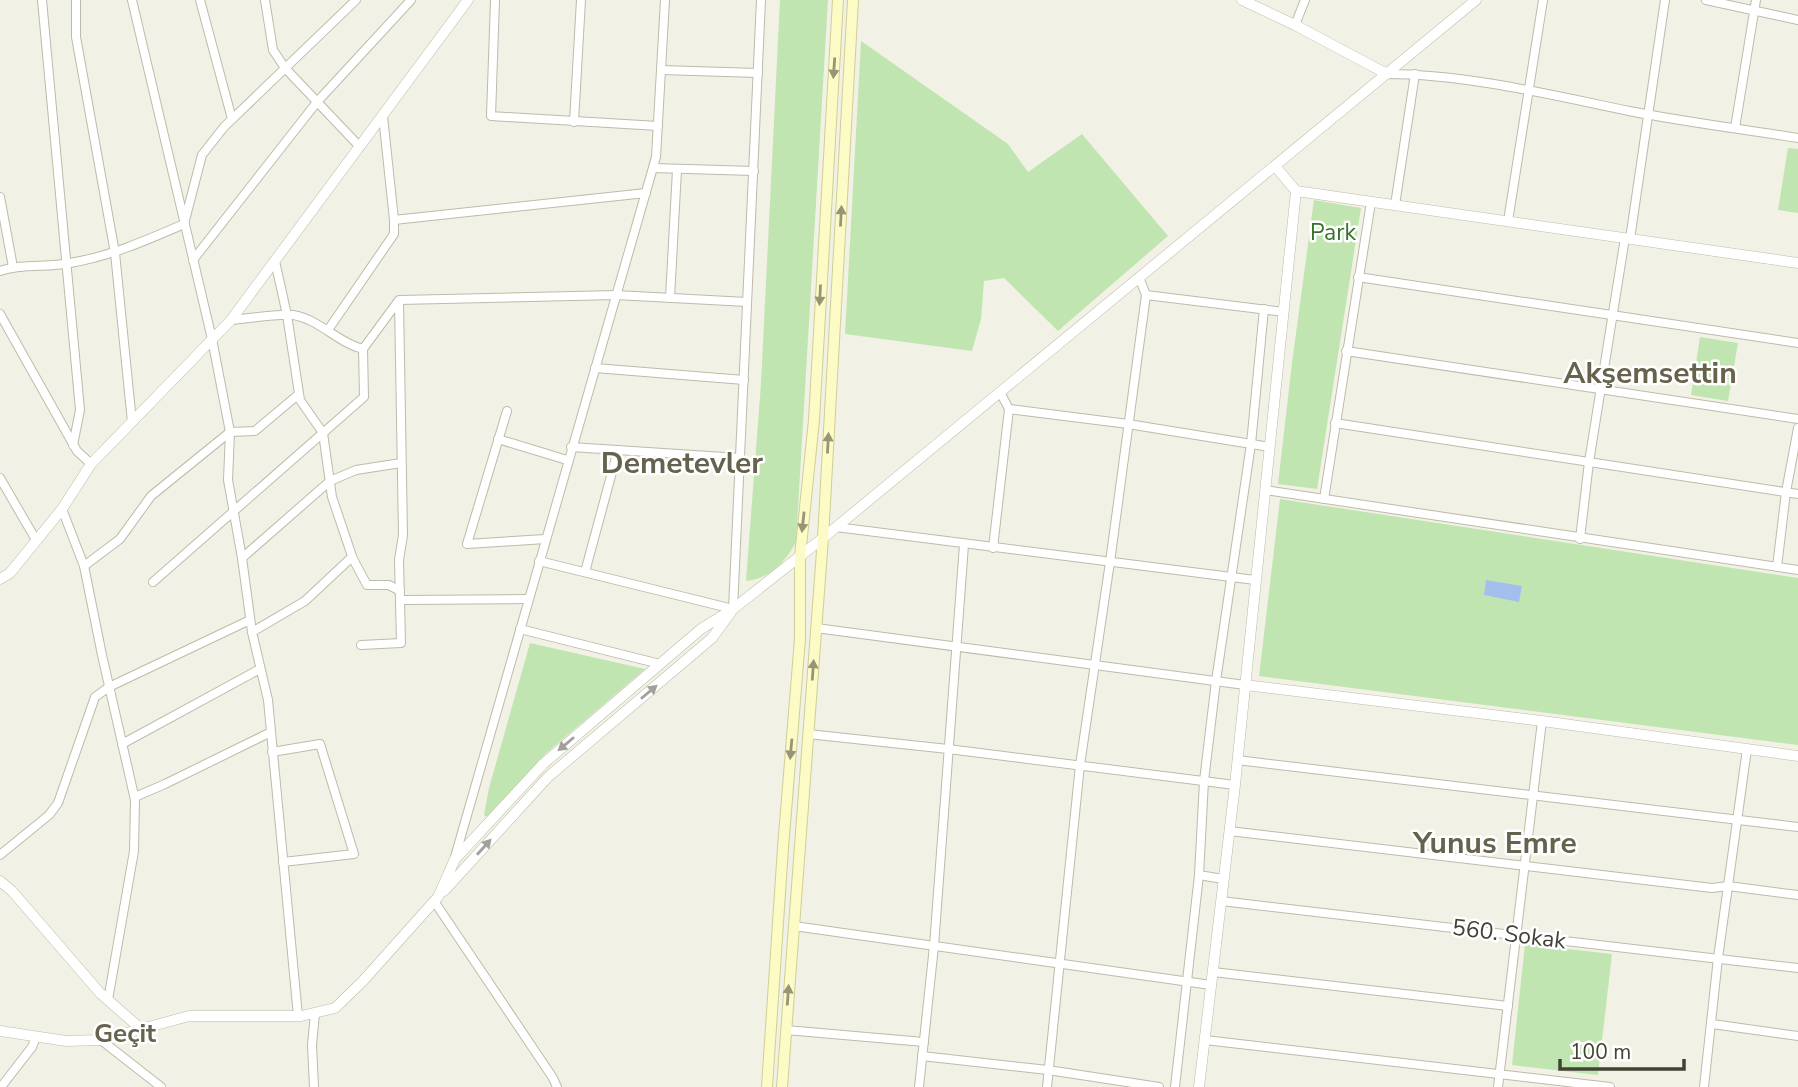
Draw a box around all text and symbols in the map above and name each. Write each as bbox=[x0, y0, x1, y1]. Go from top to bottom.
one-way arrow bbox=[828, 57, 839, 79]
one-way arrow bbox=[835, 205, 846, 227]
park label: Park bbox=[1310, 217, 1356, 248]
one-way arrow bbox=[815, 284, 826, 306]
district label: Akşemsettin bbox=[1563, 353, 1737, 394]
one-way arrow bbox=[823, 432, 834, 454]
district label: Demetevler bbox=[601, 443, 763, 484]
one-way arrow bbox=[798, 511, 809, 533]
one-way arrow bbox=[808, 659, 819, 681]
one-way arrow bbox=[640, 684, 658, 699]
one-way arrow bbox=[557, 736, 575, 752]
one-way arrow bbox=[785, 738, 796, 760]
district label: Yunus Emre bbox=[1412, 823, 1577, 864]
one-way arrow bbox=[476, 838, 492, 856]
street label: 560. Sokak bbox=[1450, 912, 1568, 956]
one-way arrow bbox=[783, 983, 794, 1005]
district label: Geçit bbox=[94, 1016, 157, 1051]
scale bar bbox=[1560, 1028, 1684, 1072]
text: 100 m bbox=[1570, 1038, 1631, 1066]

